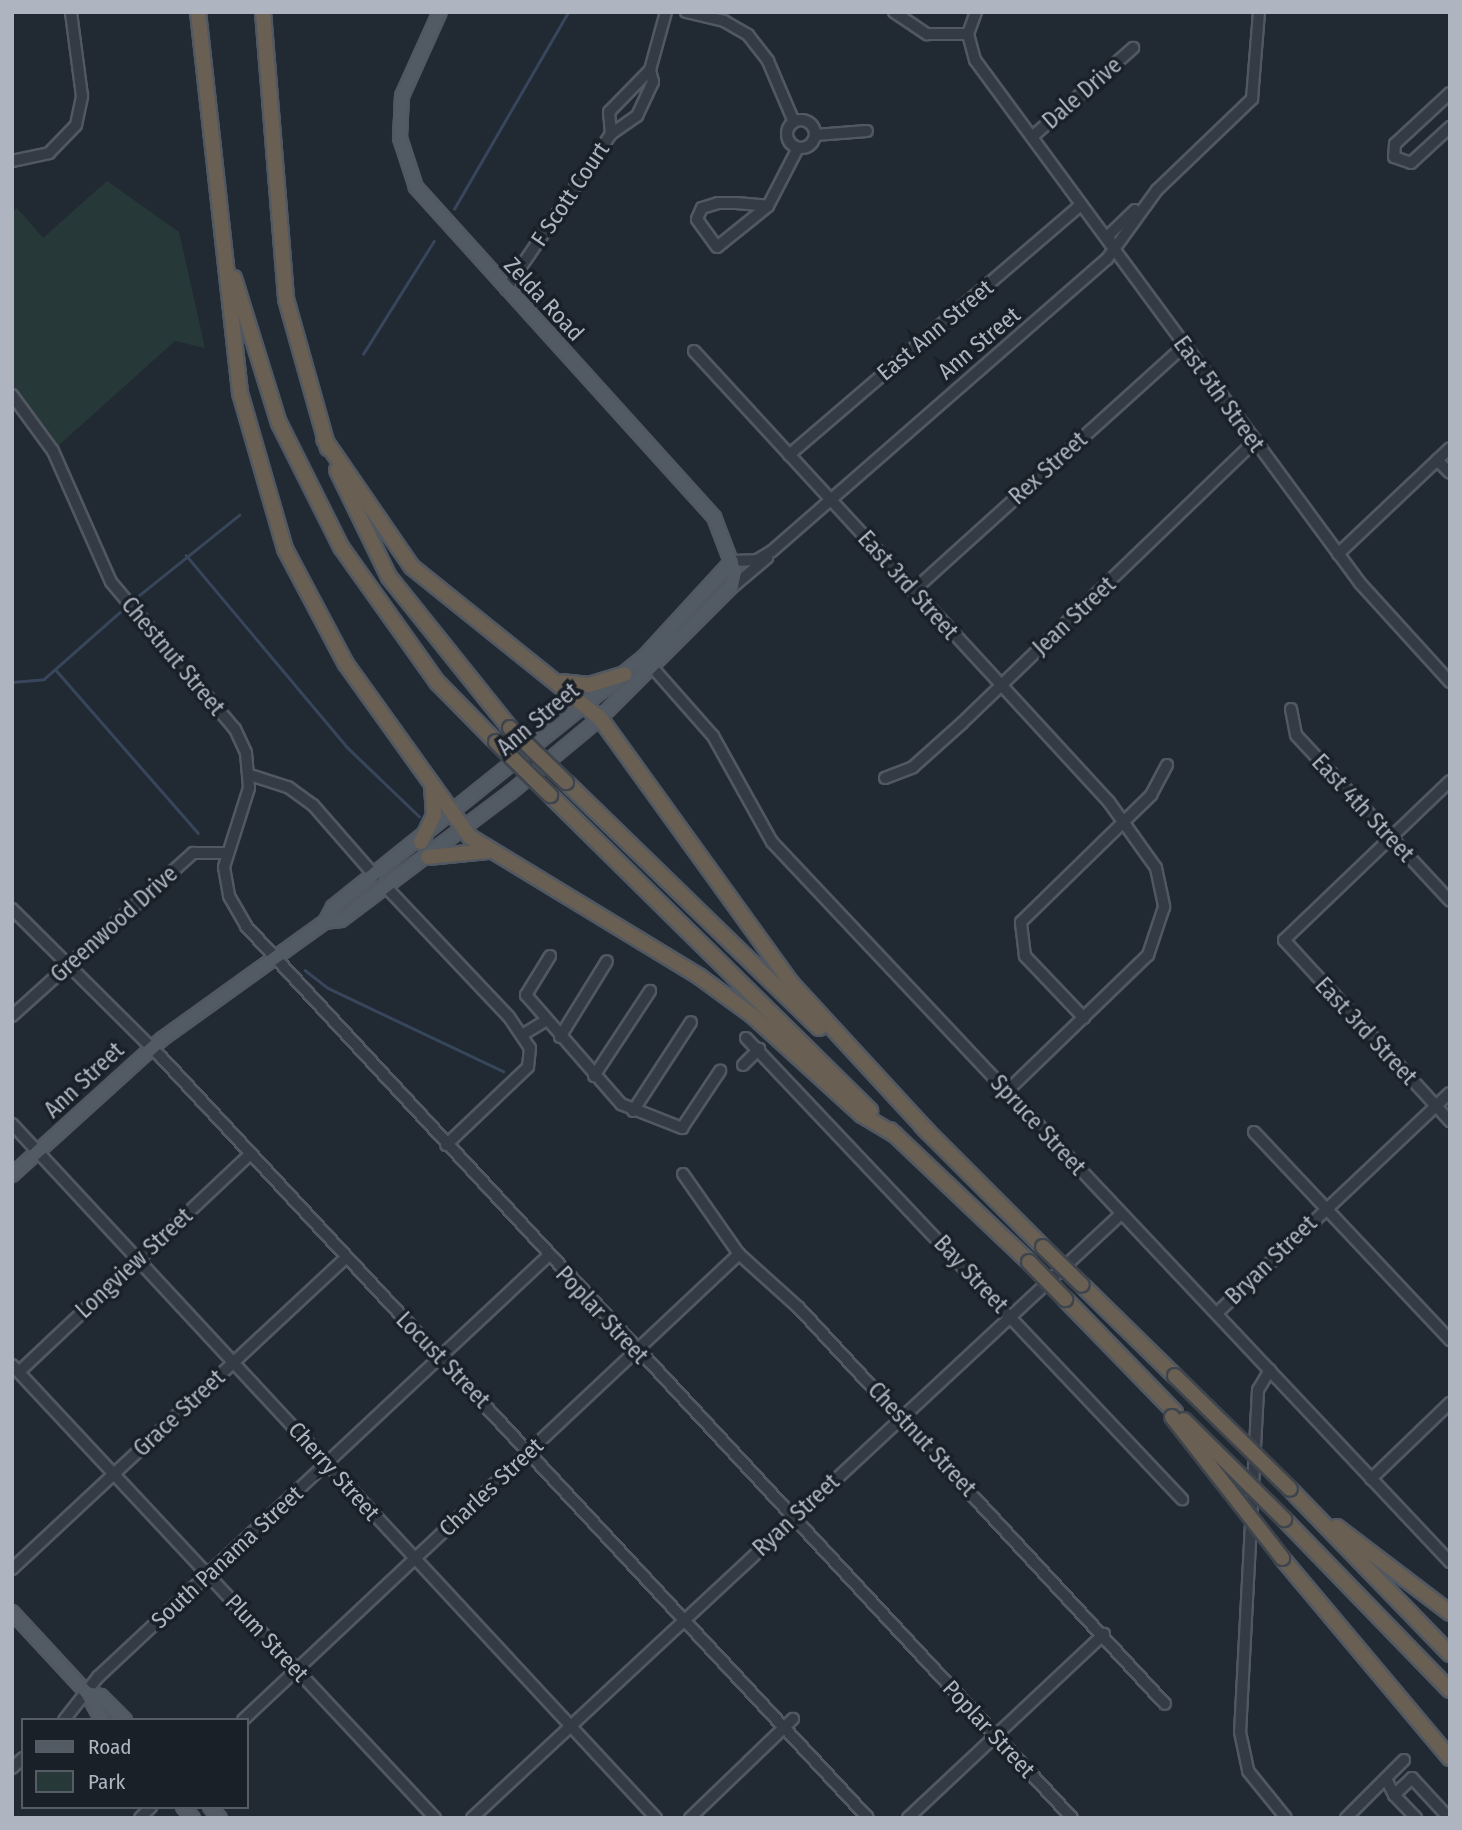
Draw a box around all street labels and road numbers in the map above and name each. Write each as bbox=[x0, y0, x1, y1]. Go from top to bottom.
street label: Dale Drive bbox=[1037, 51, 1127, 135]
street label: F Scott Court bbox=[525, 137, 615, 251]
street label: Zelda Road bbox=[498, 251, 590, 347]
street label: East Ann Street bbox=[871, 274, 999, 386]
street label: Ann Street bbox=[932, 301, 1026, 385]
street label: East 5th Street bbox=[1168, 331, 1270, 457]
street label: Rex Street bbox=[1003, 426, 1093, 510]
street label: East 3rd Street bbox=[852, 525, 964, 645]
street label: Jean Street bbox=[1027, 571, 1121, 661]
street label: Chestnut Street bbox=[116, 591, 230, 721]
street label: Ann Street bbox=[491, 677, 585, 761]
street label: East 4th Street bbox=[1306, 748, 1420, 868]
street label: Greenwood Drive bbox=[45, 860, 183, 988]
street label: East 3rd Street bbox=[1309, 972, 1423, 1090]
street label: Ann Street bbox=[39, 1036, 129, 1124]
street label: Spruce Street bbox=[985, 1069, 1091, 1181]
street label: Longview Street bbox=[70, 1202, 198, 1324]
street label: Bryan Street bbox=[1220, 1210, 1322, 1310]
street label: Bay Street bbox=[928, 1230, 1014, 1318]
street label: Poplar Street bbox=[550, 1261, 654, 1369]
street label: Locust Street bbox=[390, 1306, 496, 1414]
street label: Grace Street bbox=[128, 1364, 230, 1462]
street label: Chestnut Street bbox=[862, 1376, 982, 1502]
street label: Cherry Street bbox=[283, 1416, 385, 1526]
street label: Charles Street bbox=[433, 1432, 549, 1542]
street label: Ryan Street bbox=[747, 1468, 845, 1562]
street label: South Panama Street bbox=[146, 1480, 308, 1634]
street label: Plum Street bbox=[220, 1589, 314, 1687]
street label: Poplar Street bbox=[937, 1675, 1041, 1783]

